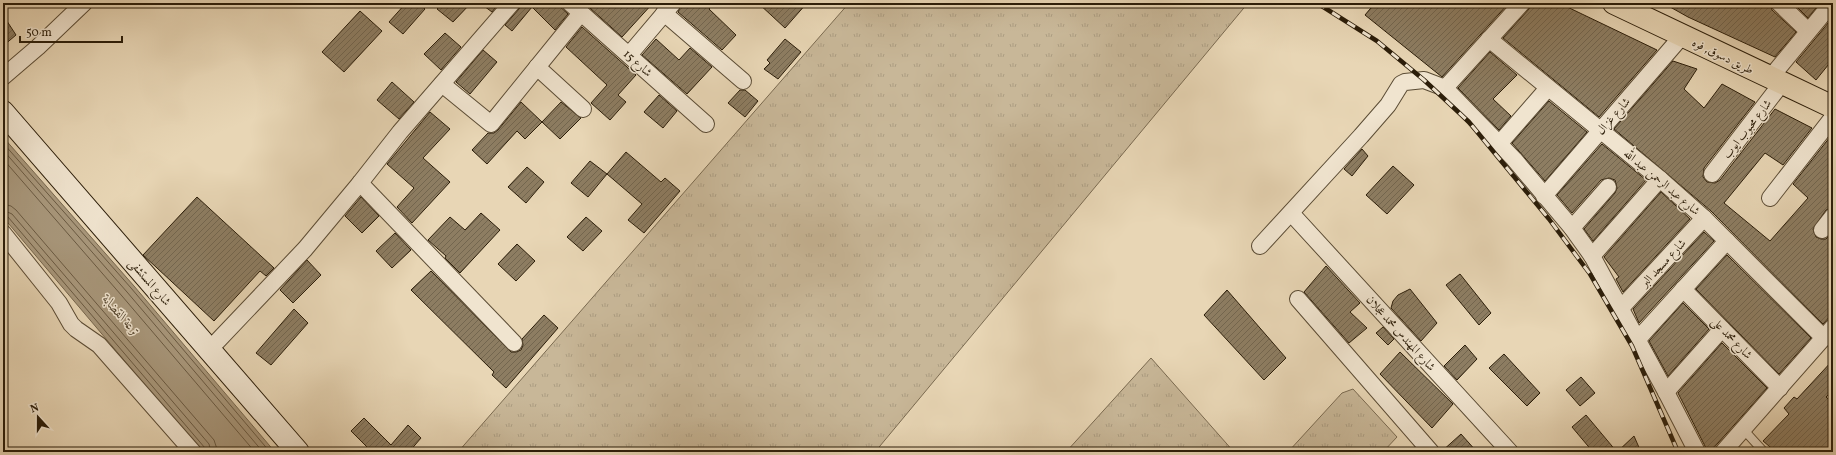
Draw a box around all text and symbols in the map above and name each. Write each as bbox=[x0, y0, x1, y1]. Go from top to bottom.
scale bar bbox=[20, 18, 122, 44]
text: 50 m bbox=[26, 25, 52, 41]
street label: طريق دسوق, فوه bbox=[1689, 35, 1756, 79]
street label: شارع 15 bbox=[618, 47, 655, 83]
street label: شارع غزال bbox=[1593, 94, 1636, 140]
street label: شارع محبوب ايوب bbox=[1720, 96, 1778, 164]
street label: شارع عبد الرحمن عبد الله bbox=[1618, 144, 1705, 221]
street label: شارع مسجد البر bbox=[1636, 236, 1692, 294]
street label: شارع المستشفى bbox=[123, 256, 174, 311]
water label: ترعة القضابة bbox=[97, 291, 144, 341]
street label: شارع المهندس محمد عجلان bbox=[1360, 292, 1439, 376]
street label: شارع محمد على bbox=[1706, 314, 1755, 365]
north arrow bbox=[18, 397, 58, 437]
text: N bbox=[29, 401, 41, 417]

